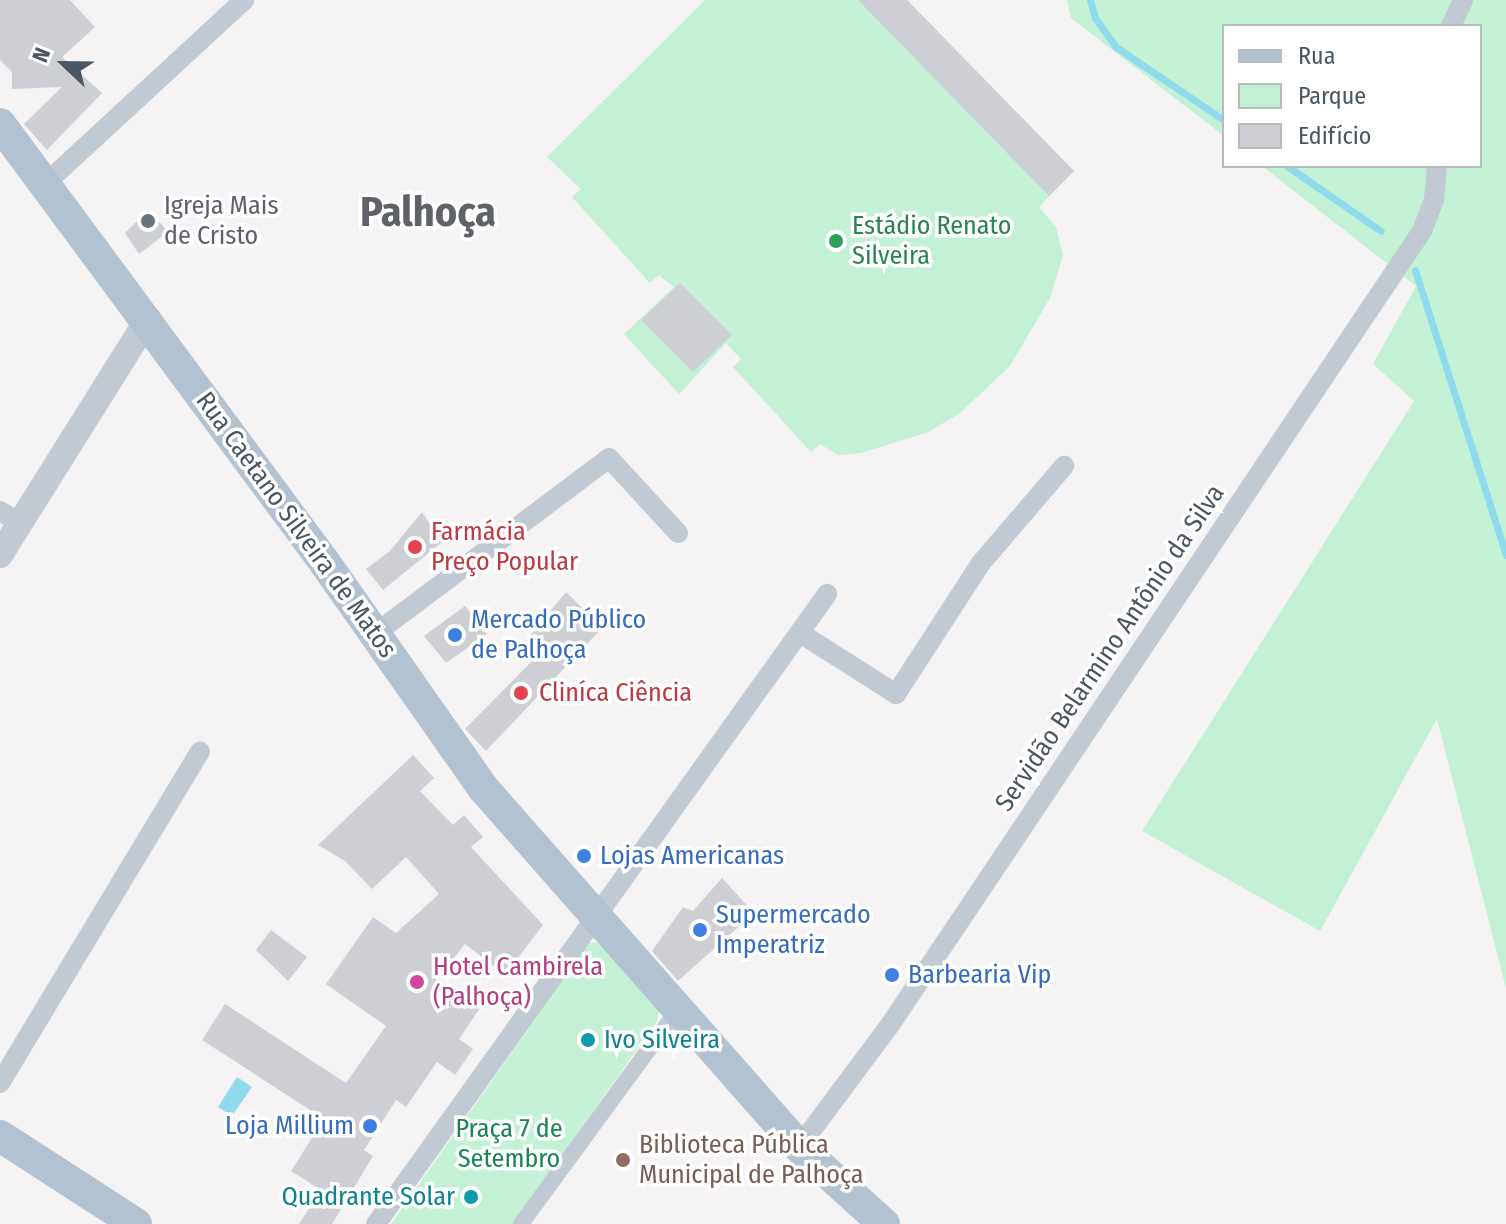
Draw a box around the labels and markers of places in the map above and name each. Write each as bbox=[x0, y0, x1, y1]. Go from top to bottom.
place label: Igreja Mais de Cristo bbox=[164, 190, 279, 252]
place label: Estádio Renato Silveira bbox=[852, 210, 1011, 272]
marker: Igreja Mais de Cristo bbox=[139, 212, 157, 230]
marker: Estádio Renato Silveira bbox=[827, 232, 845, 250]
place label: Farmácia Preço Popular bbox=[431, 516, 578, 578]
marker: Farmácia Preço Popular bbox=[406, 538, 424, 556]
place label: Mercado Público de Palhoça bbox=[471, 604, 646, 666]
marker: Mercado Público de Palhoça bbox=[446, 626, 464, 644]
place label: Cliníca Ciência bbox=[539, 677, 692, 709]
marker: Cliníca Ciência bbox=[510, 682, 532, 704]
place label: Lojas Americanas bbox=[600, 840, 784, 872]
marker: Lojas Americanas bbox=[575, 847, 593, 865]
place label: Supermercado Imperatriz bbox=[716, 899, 871, 960]
marker: Supermercado Imperatriz bbox=[691, 921, 709, 939]
place label: Hotel Cambirela (Palhoça) bbox=[433, 951, 603, 1012]
place label: Barbearia Vip bbox=[908, 959, 1051, 991]
marker: Barbearia Vip bbox=[883, 966, 901, 984]
marker: Hotel Cambirela (Palhoça) bbox=[408, 973, 426, 991]
place label: Ivo Silveira bbox=[604, 1024, 720, 1056]
marker: Ivo Silveira bbox=[579, 1031, 597, 1049]
place label: Loja Millium bbox=[225, 1110, 354, 1142]
marker: Loja Millium bbox=[361, 1117, 379, 1135]
place label: Biblioteca Pública Municipal de Palhoça bbox=[639, 1129, 864, 1190]
marker: Biblioteca Pública Municipal de Palhoça bbox=[614, 1151, 632, 1169]
place label: Quadrante Solar bbox=[282, 1181, 455, 1213]
marker: Quadrante Solar bbox=[462, 1188, 480, 1206]

